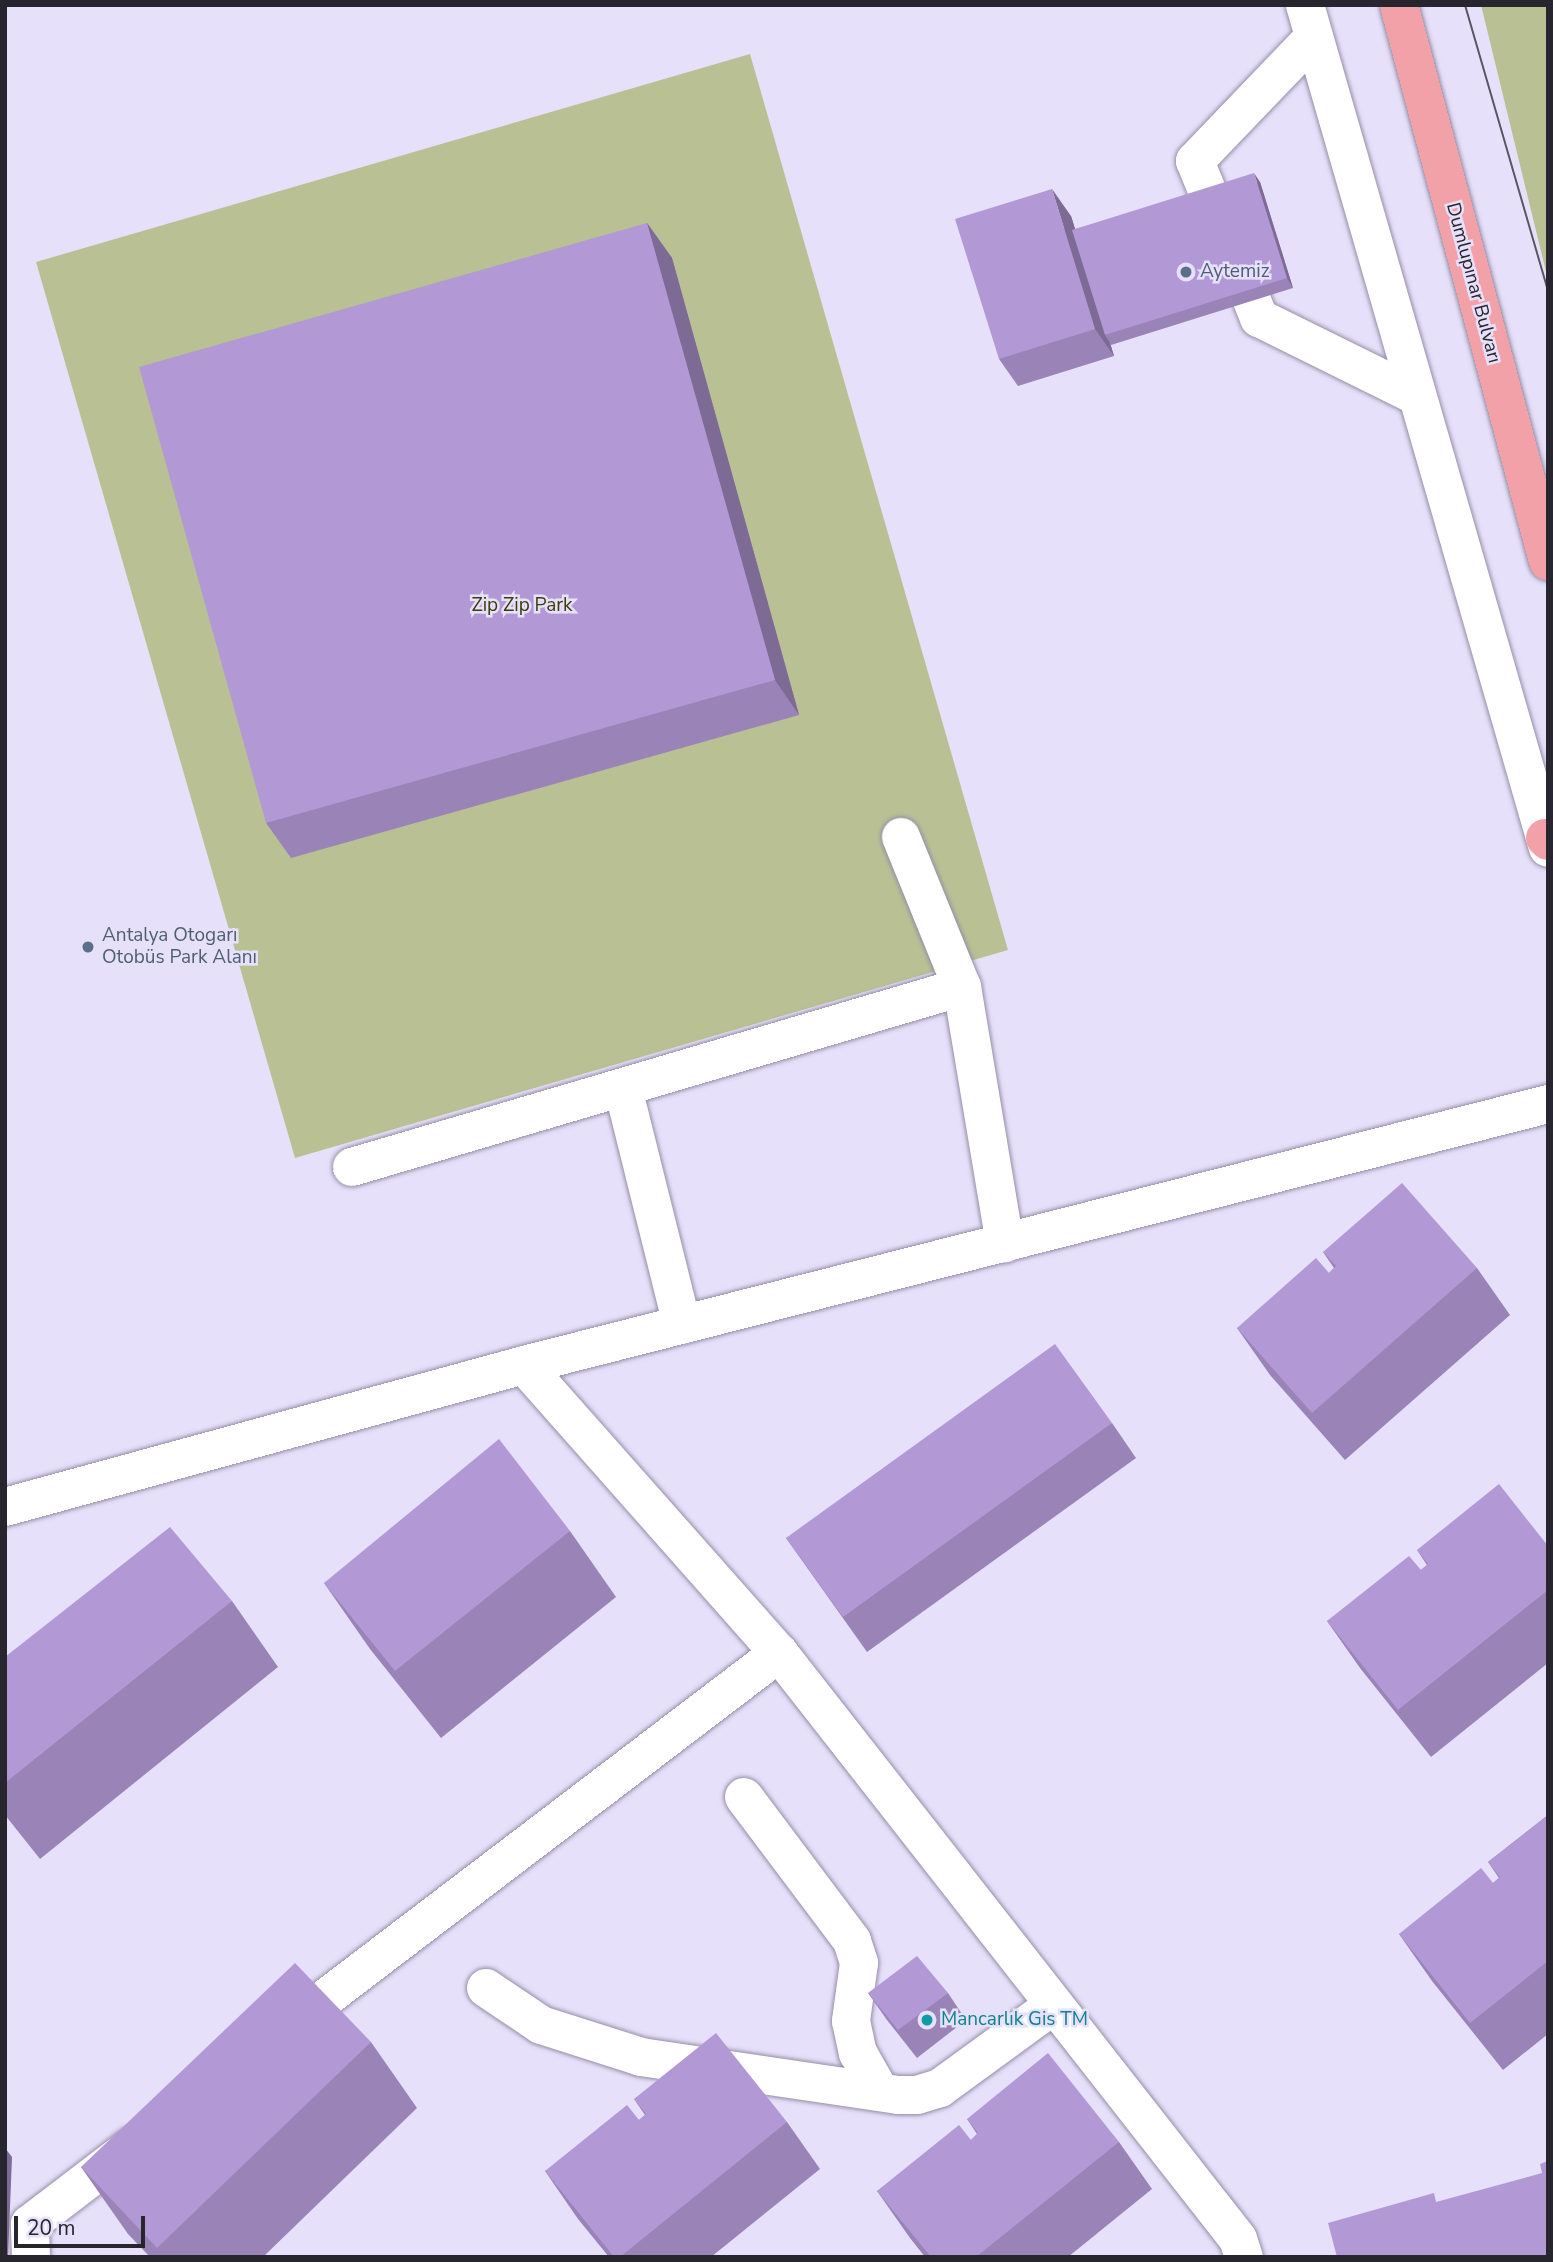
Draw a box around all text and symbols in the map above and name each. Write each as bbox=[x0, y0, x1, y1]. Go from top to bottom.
street label: Dumlupınar Bulvarı bbox=[1441, 200, 1505, 366]
place label: Aytemiz bbox=[1200, 261, 1269, 283]
marker: Aytemiz bbox=[1178, 264, 1194, 280]
park label: Zip Zip Park bbox=[471, 595, 573, 617]
place label: Antalya Otogarı Otobüs Park Alanı bbox=[102, 925, 257, 969]
marker: Antalya Otogarı Otobüs Park Alanı bbox=[80, 939, 96, 955]
place label: Mancarlık Gis TM bbox=[941, 2009, 1088, 2031]
marker: Mancarlık Gis TM bbox=[919, 2012, 935, 2028]
scale bar bbox=[18, 2202, 149, 2246]
text: 20 m bbox=[27, 2214, 76, 2242]

